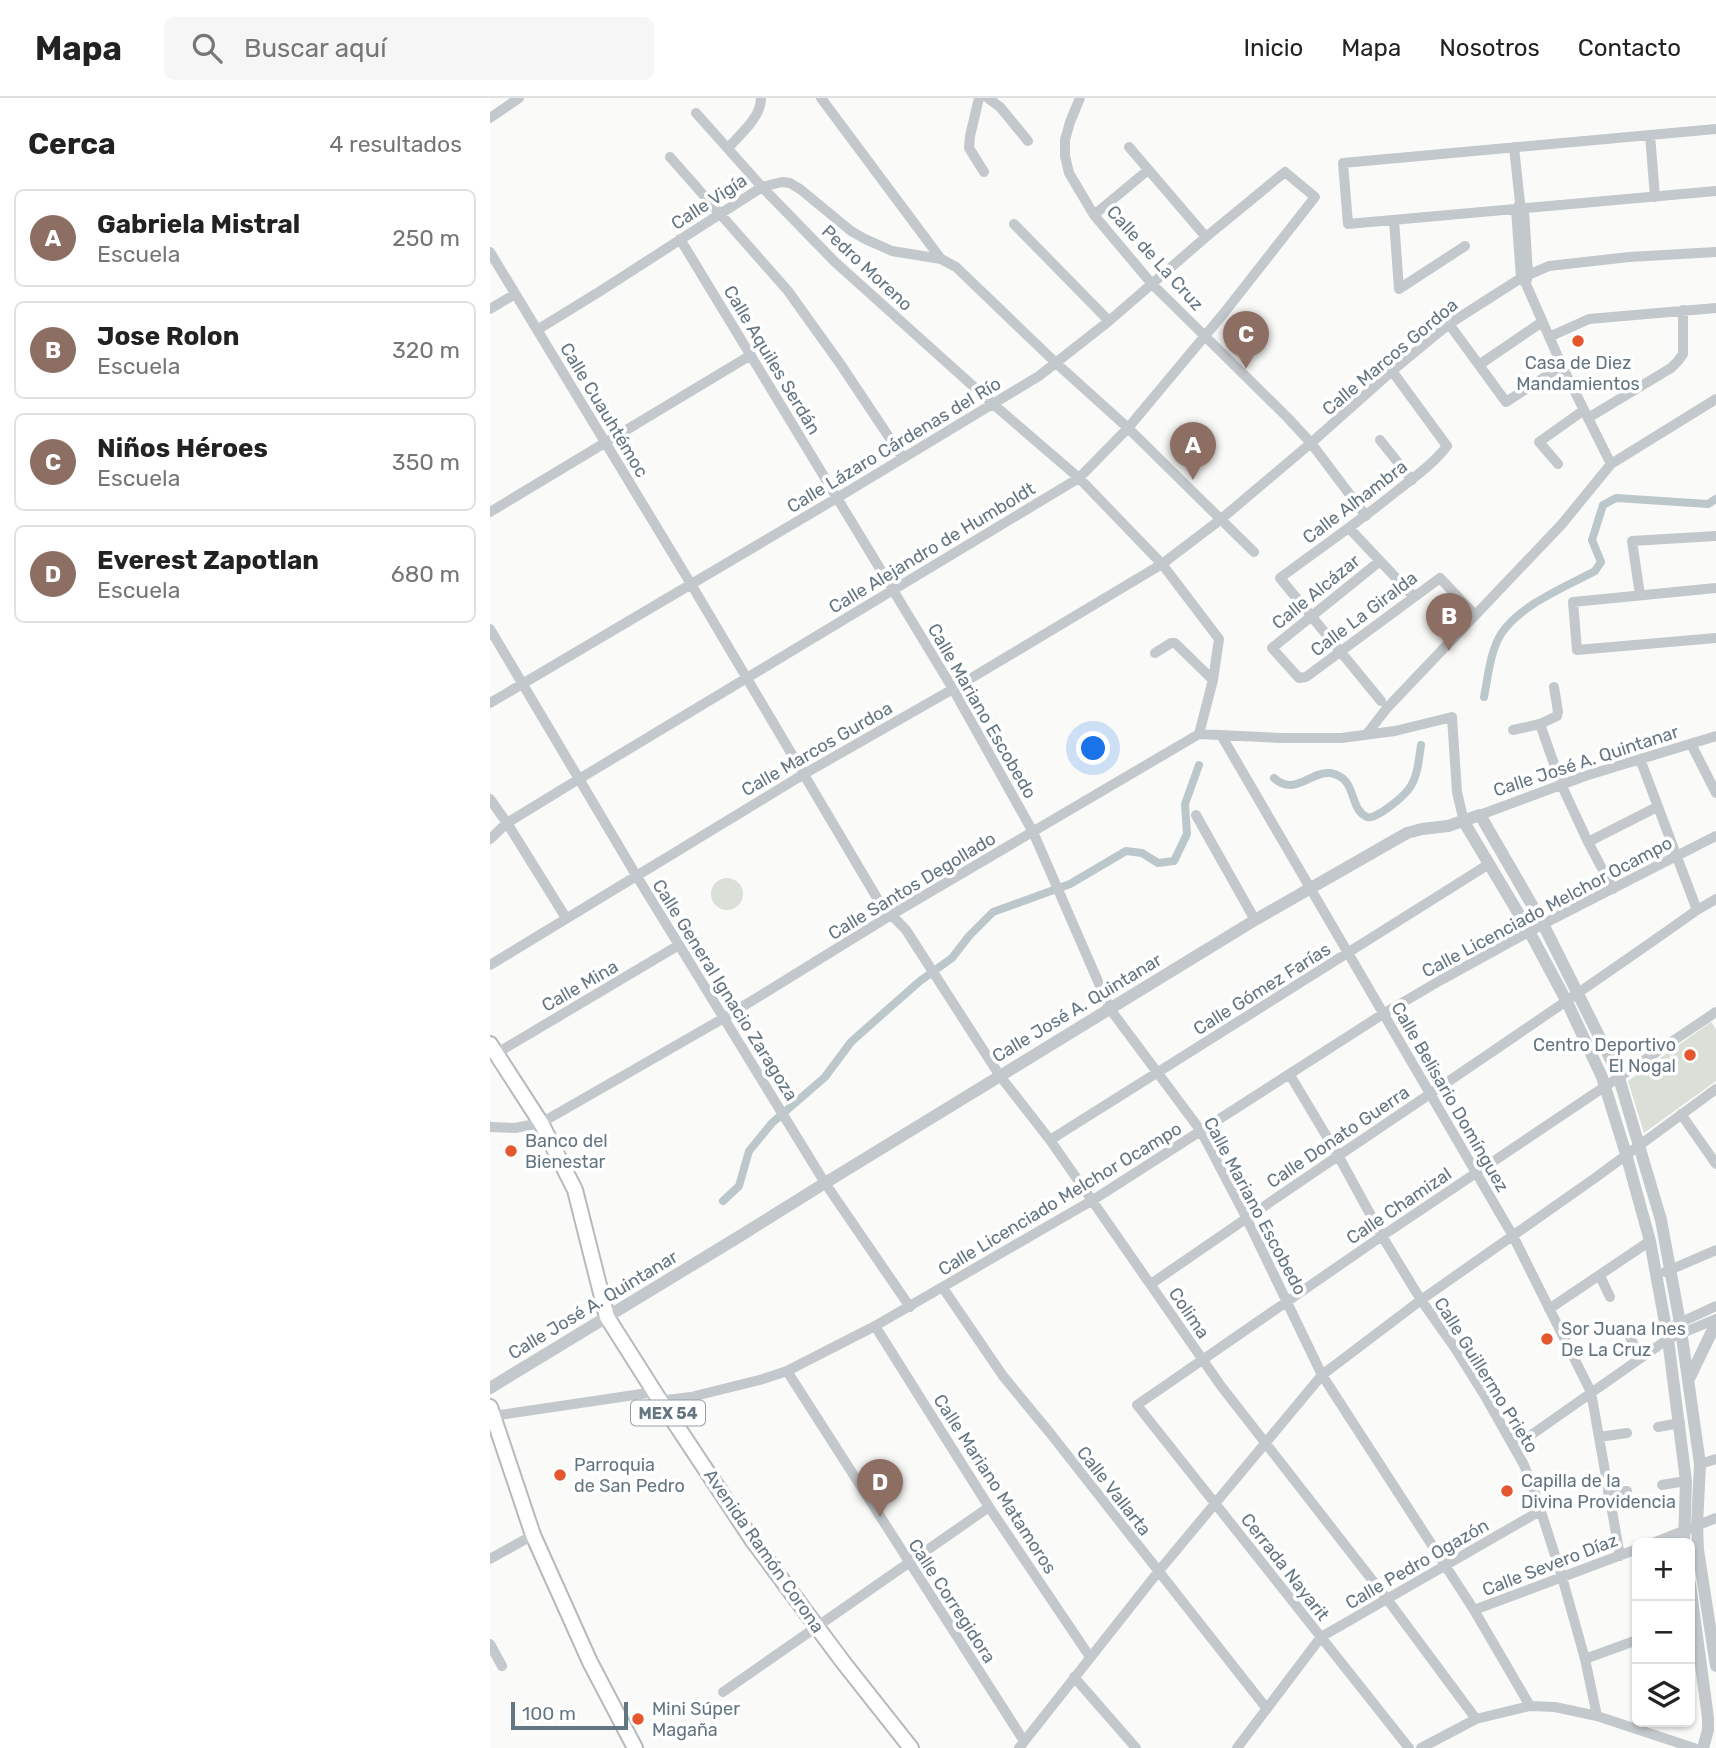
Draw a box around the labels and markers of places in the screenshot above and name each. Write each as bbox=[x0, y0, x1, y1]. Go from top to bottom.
pin: C bbox=[1223, 311, 1269, 369]
marker: Casa de Diez Mandamientos bbox=[1570, 333, 1586, 349]
place label: Casa de Diez Mandamientos bbox=[1516, 352, 1640, 395]
pin: A bbox=[1170, 422, 1216, 480]
pin: B bbox=[1426, 593, 1472, 651]
place label: Centro Deportivo El Nogal bbox=[1533, 1034, 1676, 1077]
marker: Centro Deportivo El Nogal bbox=[1682, 1047, 1698, 1063]
place label: Banco del Bienestar bbox=[525, 1130, 608, 1173]
marker: Banco del Bienestar bbox=[503, 1143, 519, 1159]
place label: Sor Juana Ines De La Cruz bbox=[1561, 1318, 1686, 1361]
marker: Sor Juana Ines De La Cruz bbox=[1539, 1331, 1555, 1347]
place label: Parroquia de San Pedro bbox=[574, 1454, 685, 1497]
pin: D bbox=[857, 1459, 903, 1517]
marker: Parroquia de San Pedro bbox=[552, 1467, 568, 1483]
place label: Capilla de la Divina Providencia bbox=[1521, 1470, 1676, 1513]
marker: Capilla de la Divina Providencia bbox=[1499, 1483, 1515, 1499]
place label: Mini Súper Magaña bbox=[652, 1698, 740, 1741]
marker: Mini Súper Magaña bbox=[630, 1711, 646, 1727]

